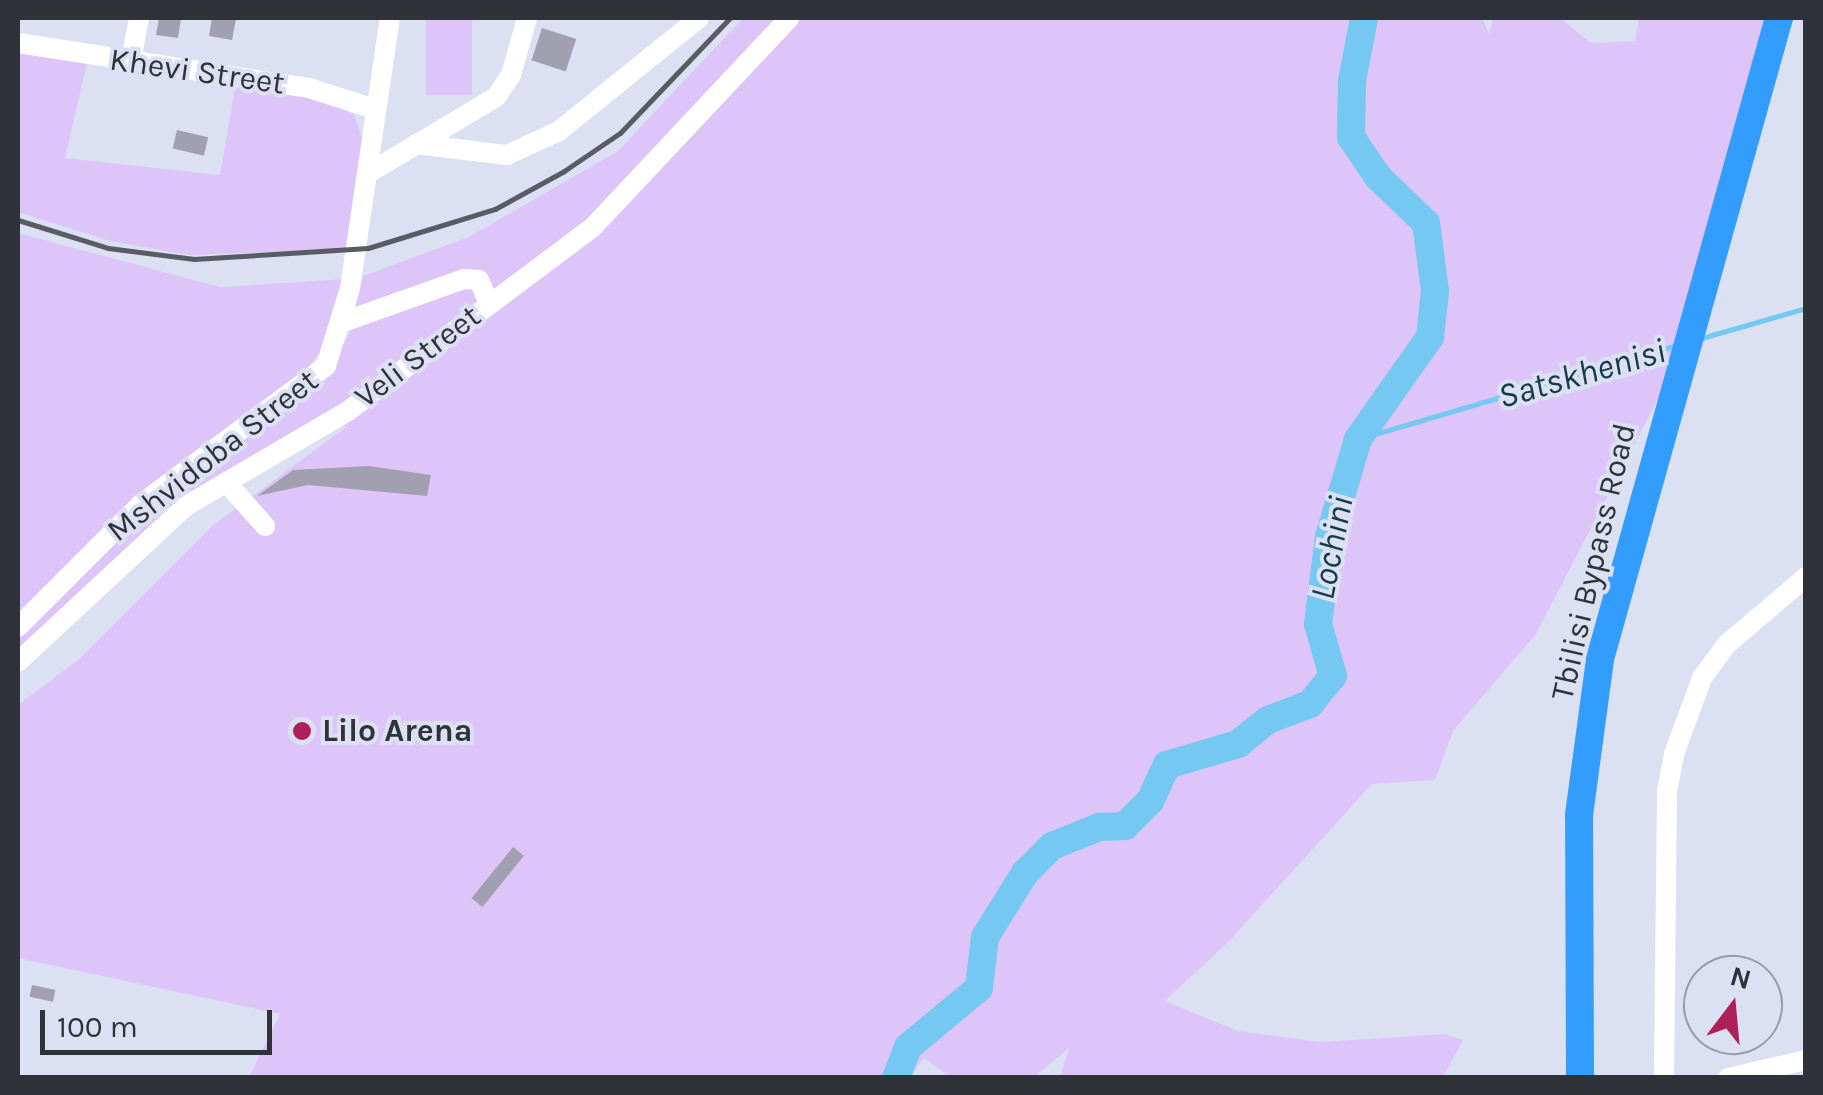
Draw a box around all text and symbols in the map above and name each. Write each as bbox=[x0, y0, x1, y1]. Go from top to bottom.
street label: Khevi Street bbox=[107, 41, 287, 103]
street label: Veli Street bbox=[348, 297, 488, 417]
water label: Satskhenisi bbox=[1493, 330, 1671, 418]
street label: Mshvidoba Street bbox=[100, 362, 326, 550]
street label: Tbilisi Bypass Road bbox=[1543, 420, 1645, 704]
water label: Lochini bbox=[1301, 492, 1363, 604]
place label: Lilo Arena bbox=[322, 712, 472, 750]
marker: Lilo Arena bbox=[291, 720, 313, 742]
north arrow bbox=[1683, 955, 1783, 1055]
text: N bbox=[1727, 959, 1755, 996]
scale bar bbox=[45, 990, 278, 1052]
text: 100 m bbox=[57, 1009, 138, 1045]

